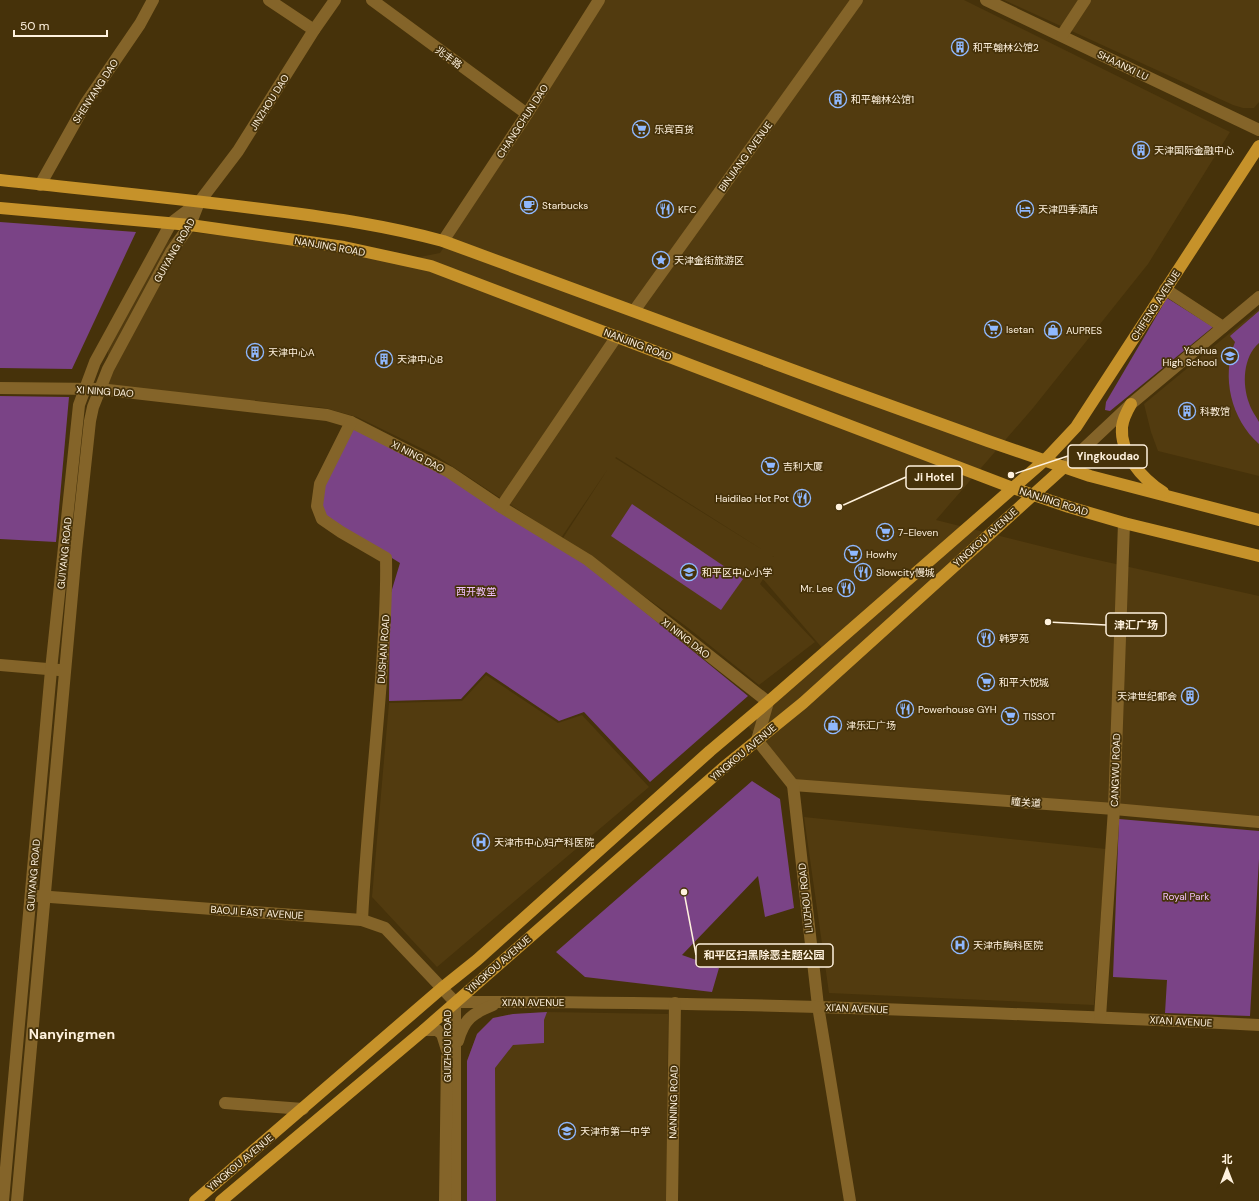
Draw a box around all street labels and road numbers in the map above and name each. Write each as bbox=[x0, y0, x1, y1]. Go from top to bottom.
street label: 兆丰路 bbox=[433, 43, 465, 71]
street label: SHAANXI LU bbox=[1095, 47, 1151, 83]
street label: SHENYANG DAO bbox=[70, 56, 121, 126]
street label: JINZHOU DAO bbox=[247, 72, 292, 133]
street label: CHANGCHUN DAO bbox=[494, 82, 551, 161]
street label: BINJIANG AVENUE bbox=[716, 118, 775, 194]
street label: GUIYANG ROAD bbox=[151, 216, 198, 285]
street label: NANJING ROAD bbox=[293, 234, 366, 259]
street label: CHIFENG AVENUE bbox=[1128, 267, 1183, 343]
street label: NANJING ROAD bbox=[602, 326, 674, 363]
street label: XI NING DAO bbox=[76, 383, 134, 400]
street label: XI NING DAO bbox=[389, 438, 447, 475]
street label: NANJING ROAD bbox=[1018, 484, 1090, 519]
street label: YINGKOU AVENUE bbox=[950, 505, 1020, 570]
street label: GUIYANG ROAD bbox=[54, 516, 75, 590]
street label: DUSHAN ROAD bbox=[375, 614, 392, 684]
street label: XI NING DAO bbox=[659, 615, 713, 661]
street label: YINGKOU AVENUE bbox=[708, 721, 779, 784]
street label: CANGWU ROAD bbox=[1108, 733, 1123, 807]
street label: 瞳关道 bbox=[1011, 795, 1041, 810]
street label: GUIYANG ROAD bbox=[24, 838, 43, 911]
street label: LIUZHOU ROAD bbox=[795, 862, 816, 933]
street label: BAOJI EAST AVENUE bbox=[210, 903, 304, 922]
street label: YINGKOU AVENUE bbox=[463, 932, 534, 996]
street label: XI'AN AVENUE bbox=[502, 996, 565, 1009]
street label: XI'AN AVENUE bbox=[825, 1001, 889, 1016]
street label: GUIZHOU ROAD bbox=[441, 1010, 454, 1082]
street label: XI'AN AVENUE bbox=[1149, 1013, 1213, 1030]
street label: NANNING ROAD bbox=[666, 1065, 681, 1139]
street label: YINGKOU AVENUE bbox=[205, 1131, 276, 1194]

